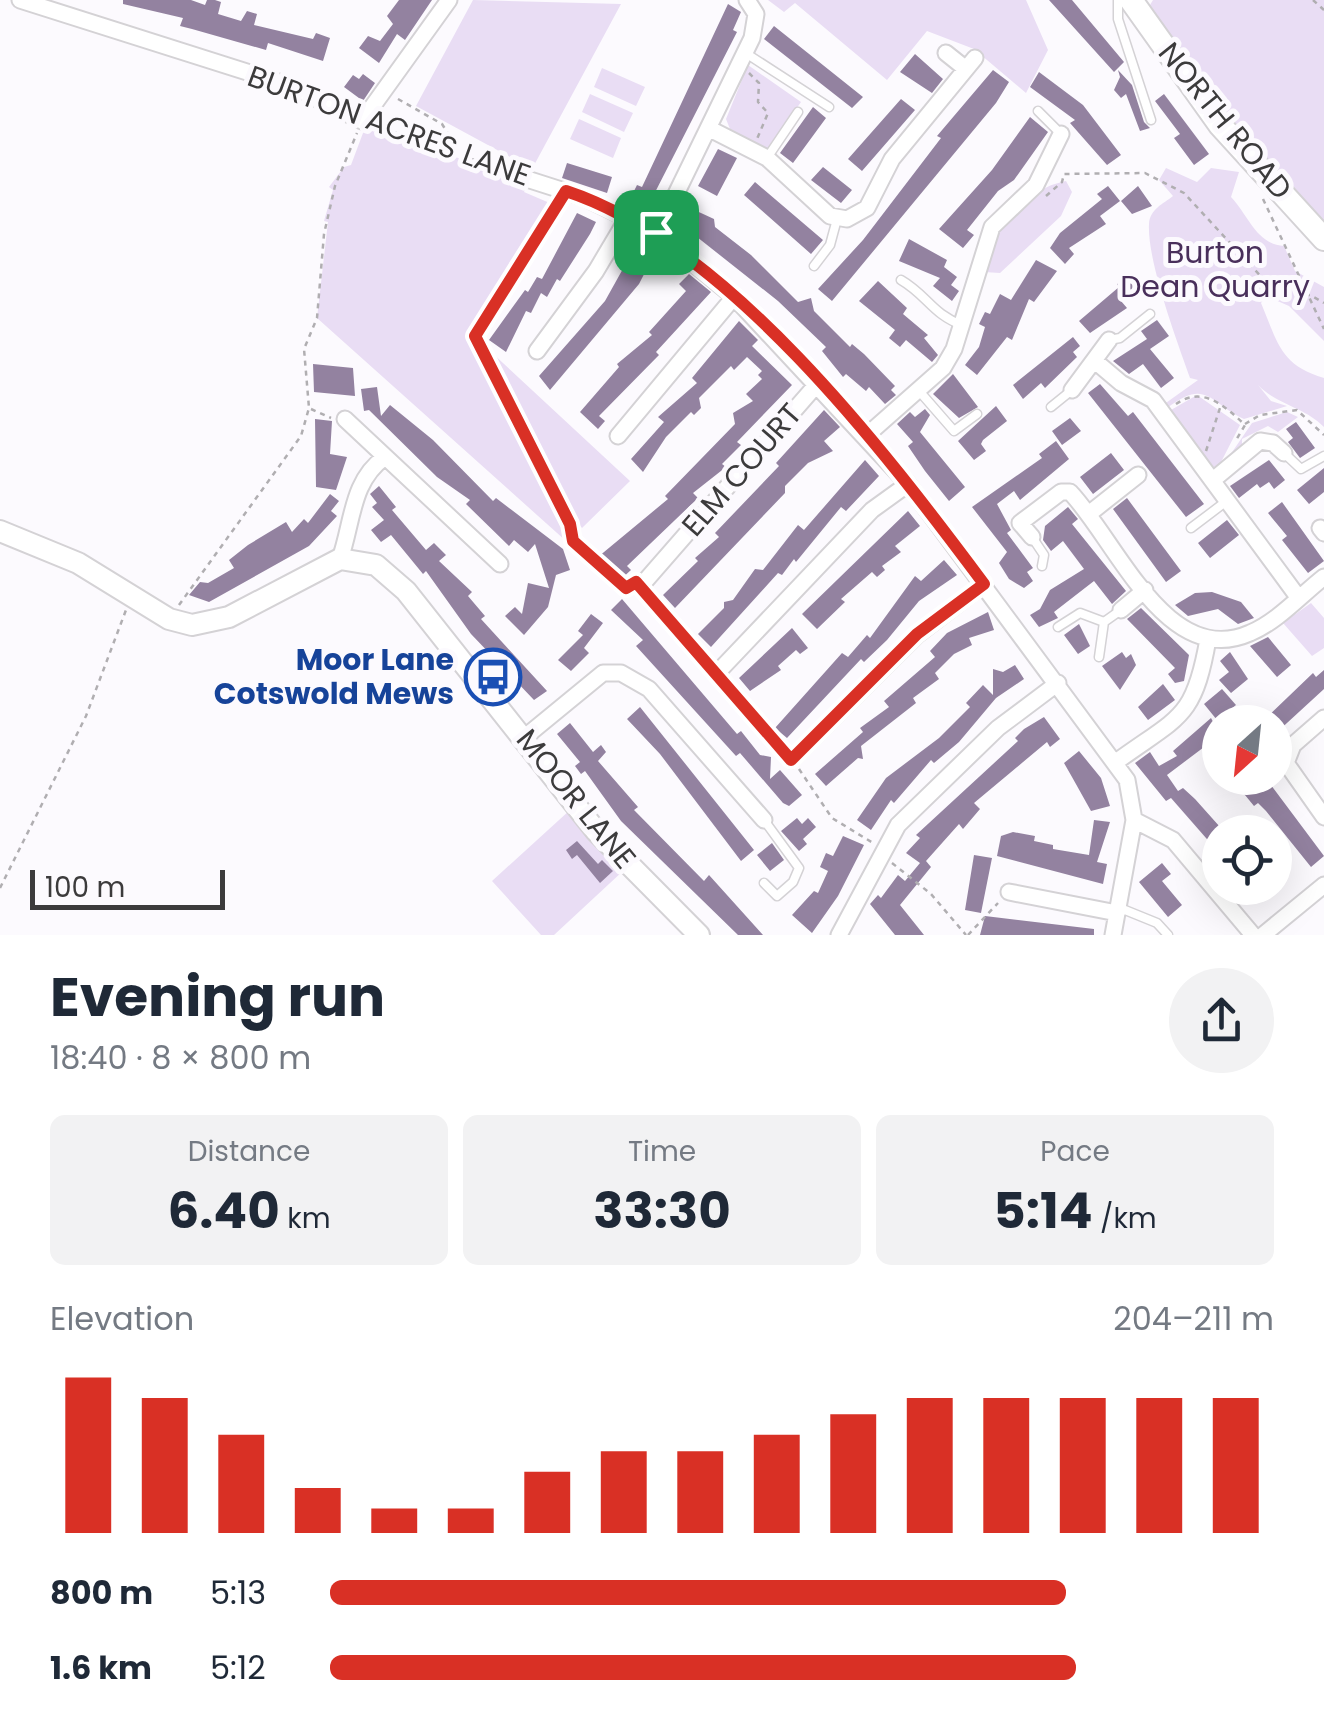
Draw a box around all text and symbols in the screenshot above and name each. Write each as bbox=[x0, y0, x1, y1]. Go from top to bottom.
street label: NORTH ROAD bbox=[1149, 33, 1302, 208]
street label: BURTON ACRES LANE bbox=[242, 54, 537, 197]
pin bbox=[614, 190, 699, 275]
icon: arrive bbox=[629, 205, 684, 260]
park label: Burton Dean Quarry bbox=[1120, 231, 1310, 308]
street label: ELM COURT bbox=[672, 394, 812, 546]
place label: Moor Lane Cotswold Mews bbox=[214, 638, 454, 715]
bus stop icon: Moor Lane Cotswold Mews bbox=[463, 647, 523, 707]
north arrow bbox=[1202, 705, 1292, 795]
map controls bbox=[1202, 705, 1292, 905]
street label: MOOR LANE bbox=[507, 720, 646, 878]
button: locate bbox=[1202, 815, 1292, 905]
scale bar bbox=[30, 865, 225, 910]
text: 100 m bbox=[45, 868, 125, 907]
text: Evening run bbox=[50, 958, 385, 1035]
button: share bbox=[1169, 968, 1274, 1073]
text: 18:40 · 8 × 800 m bbox=[50, 1035, 311, 1080]
text: Distance bbox=[188, 1132, 310, 1171]
text: Time bbox=[628, 1132, 696, 1171]
text: Pace bbox=[1040, 1132, 1110, 1171]
text: 6.40 bbox=[167, 1175, 280, 1246]
text: 33:30 bbox=[593, 1175, 731, 1246]
text: 5:14 bbox=[993, 1175, 1093, 1246]
text: km bbox=[280, 1199, 331, 1238]
text: /km bbox=[1093, 1199, 1157, 1238]
text: Elevation bbox=[50, 1296, 194, 1341]
text: 204–211 m bbox=[1113, 1296, 1274, 1341]
text: 800 m bbox=[50, 1570, 153, 1615]
text: 5:13 bbox=[210, 1570, 266, 1615]
text: 1.6 km bbox=[50, 1645, 152, 1690]
text: 5:12 bbox=[210, 1645, 266, 1690]

